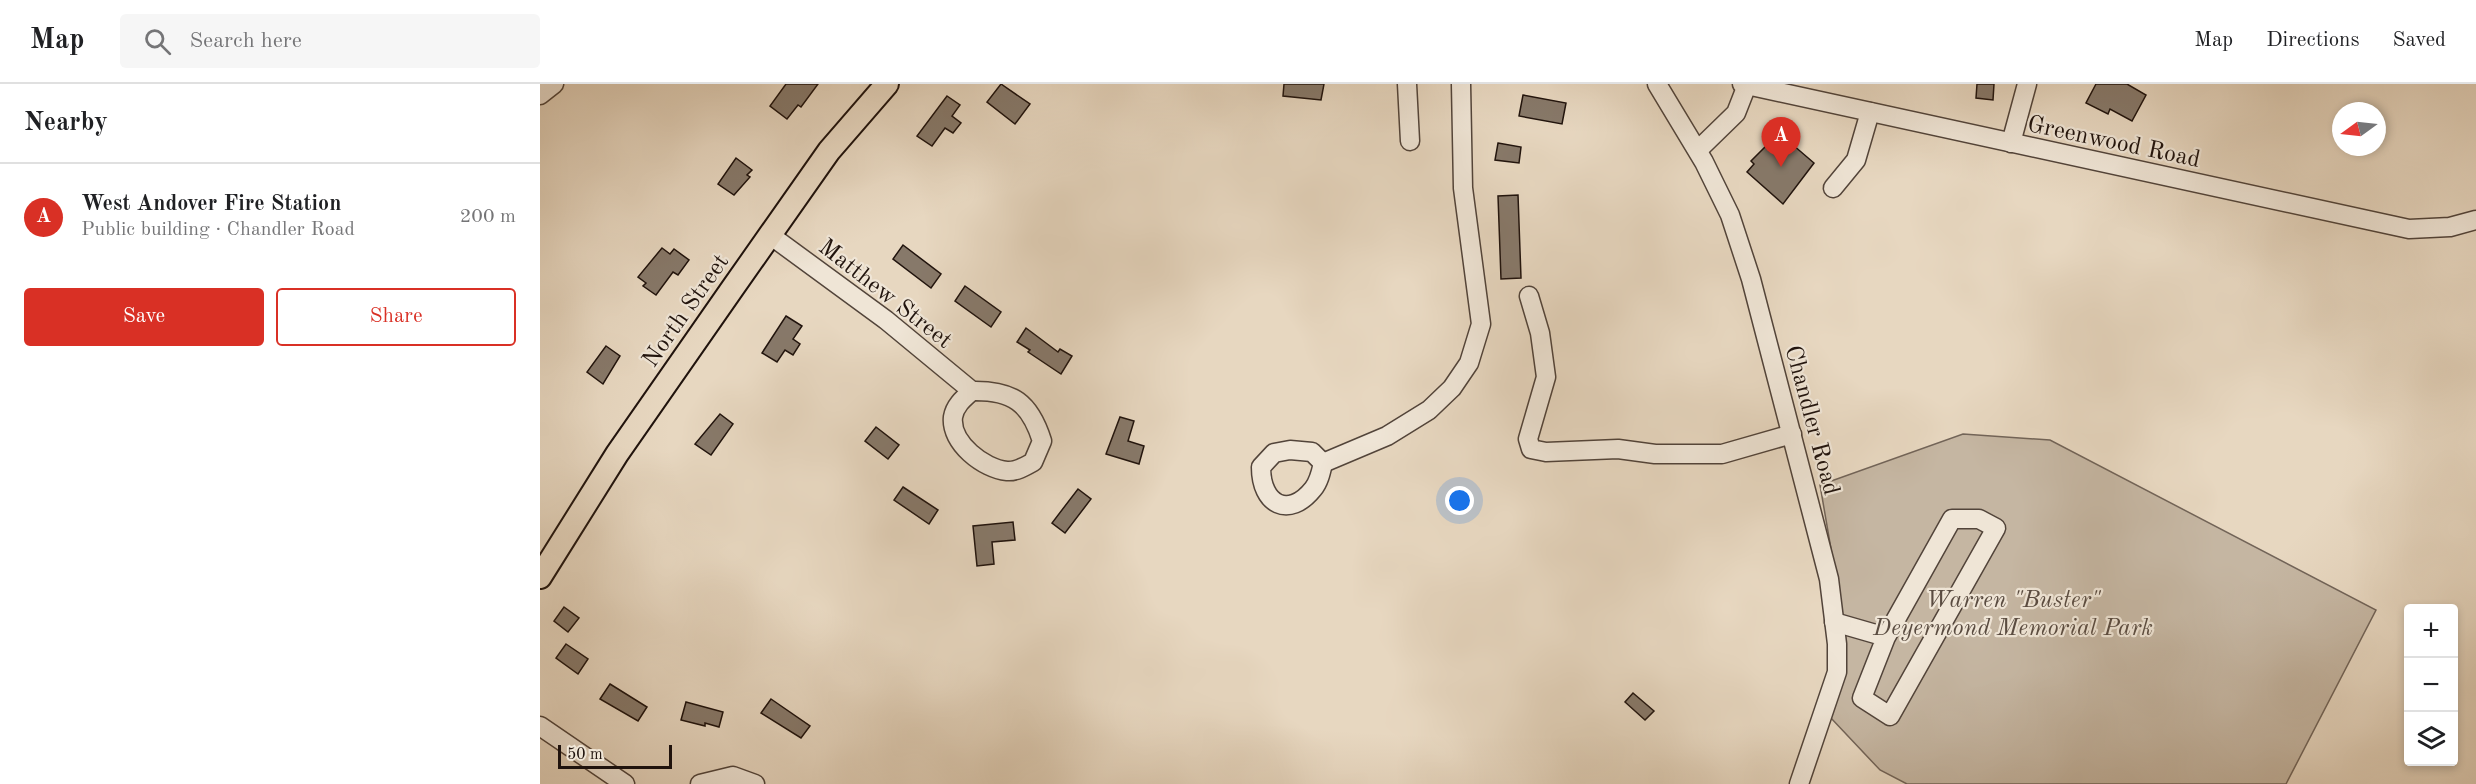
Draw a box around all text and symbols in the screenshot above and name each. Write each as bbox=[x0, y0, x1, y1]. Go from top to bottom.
search box bbox=[120, 14, 540, 68]
icon: search bbox=[141, 25, 174, 58]
text: Map bbox=[30, 27, 84, 55]
text: Search here bbox=[189, 30, 302, 52]
text: Map bbox=[2194, 30, 2233, 51]
text: Directions bbox=[2266, 30, 2360, 51]
text: Saved bbox=[2393, 30, 2446, 51]
north arrow bbox=[2332, 102, 2386, 156]
text: Nearby bbox=[24, 110, 108, 136]
street label: Greenwood Road bbox=[2025, 113, 2202, 173]
pin: A bbox=[1762, 118, 1800, 167]
text: West Andover Fire Station bbox=[81, 193, 341, 215]
text: A bbox=[36, 207, 51, 227]
text: 200 m bbox=[460, 207, 516, 227]
text: Public building · Chandler Road bbox=[81, 220, 355, 240]
street label: Matthew Street bbox=[814, 235, 956, 354]
street label: North Street bbox=[639, 250, 734, 372]
button: Save bbox=[24, 288, 264, 346]
button: Share bbox=[276, 288, 516, 346]
street label: Chandler Road bbox=[1780, 343, 1843, 498]
your location bbox=[1445, 486, 1474, 515]
park label: Warren "Buster" Deyermond Memorial Park bbox=[1872, 589, 2153, 641]
map controls bbox=[2404, 604, 2458, 766]
button: + bbox=[2404, 604, 2458, 658]
button: − bbox=[2404, 658, 2458, 712]
button: layers bbox=[2404, 712, 2458, 766]
scale bar bbox=[558, 742, 672, 770]
text: 50 m bbox=[567, 747, 603, 763]

